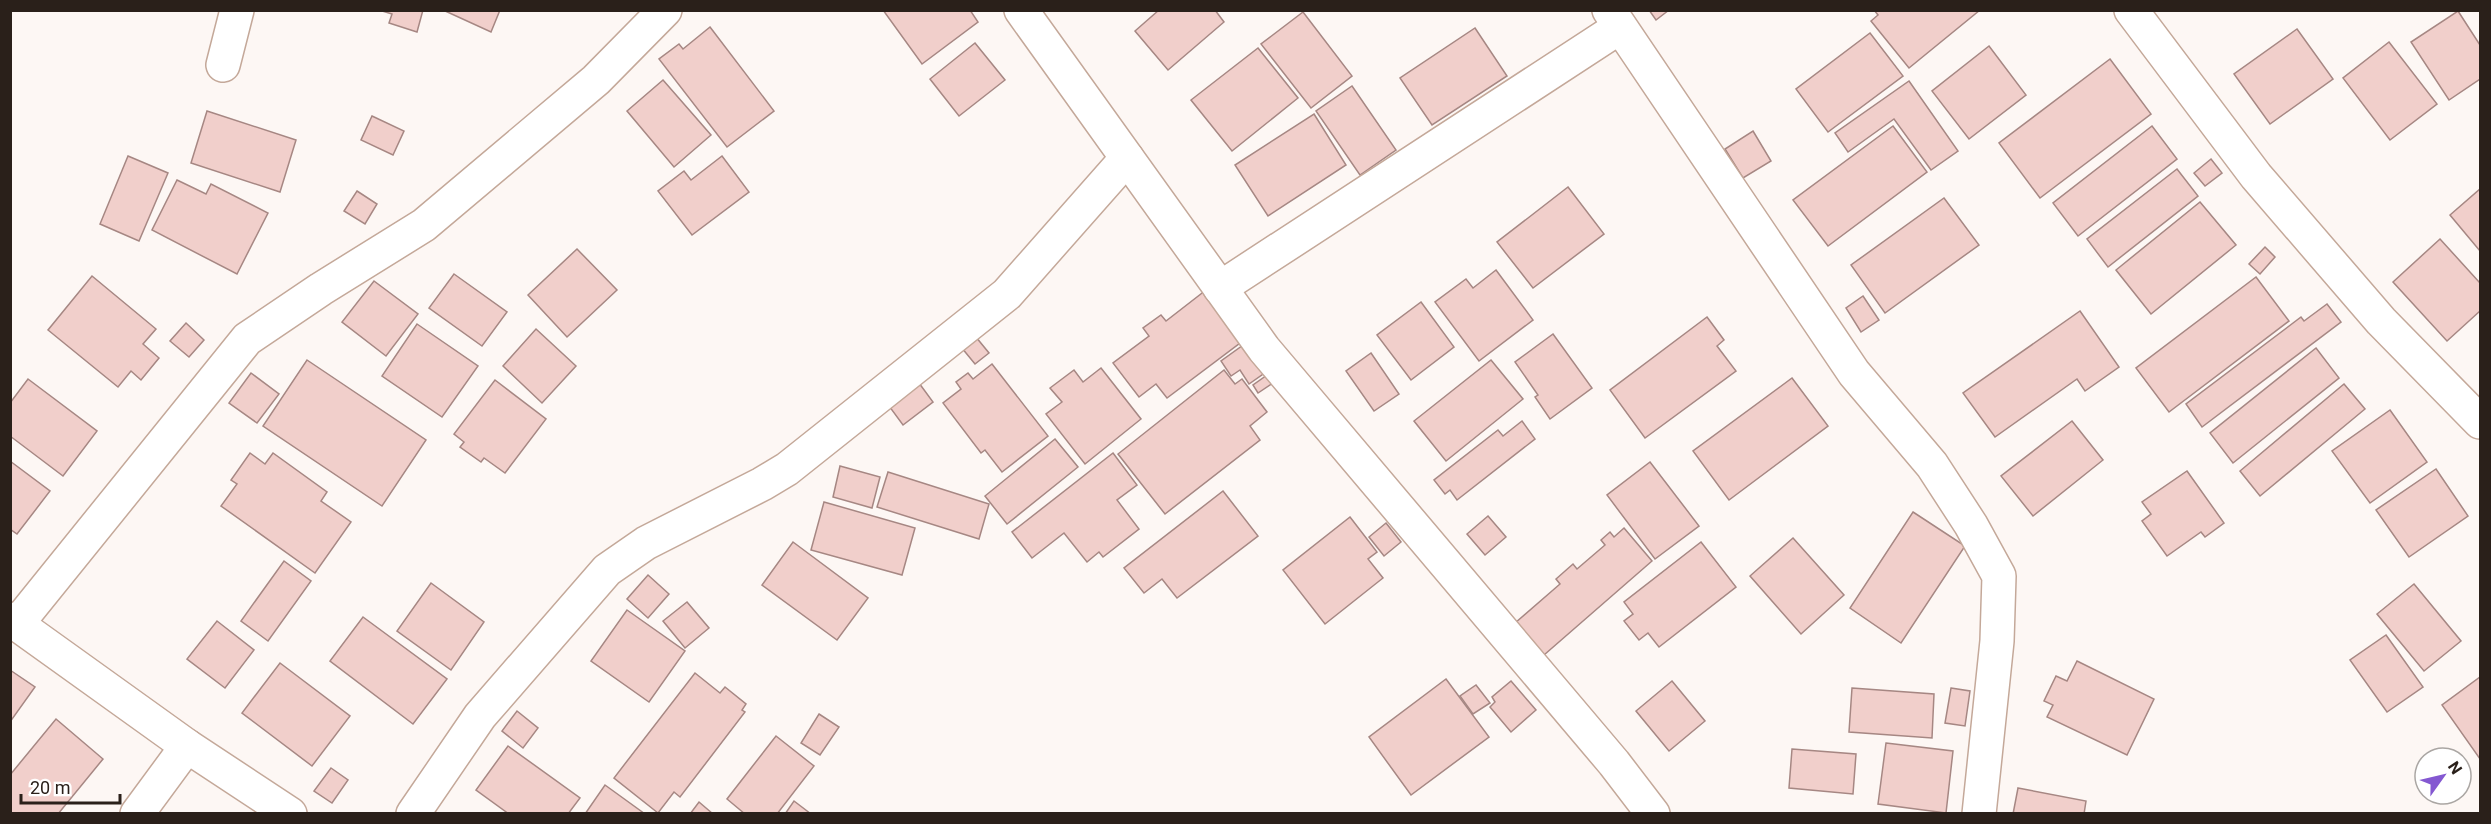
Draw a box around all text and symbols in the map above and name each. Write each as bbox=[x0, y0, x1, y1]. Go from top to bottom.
north arrow bbox=[2413, 746, 2473, 806]
text: N bbox=[2444, 758, 2466, 778]
scale bar bbox=[21, 767, 120, 805]
text: 20 m bbox=[30, 777, 70, 798]

